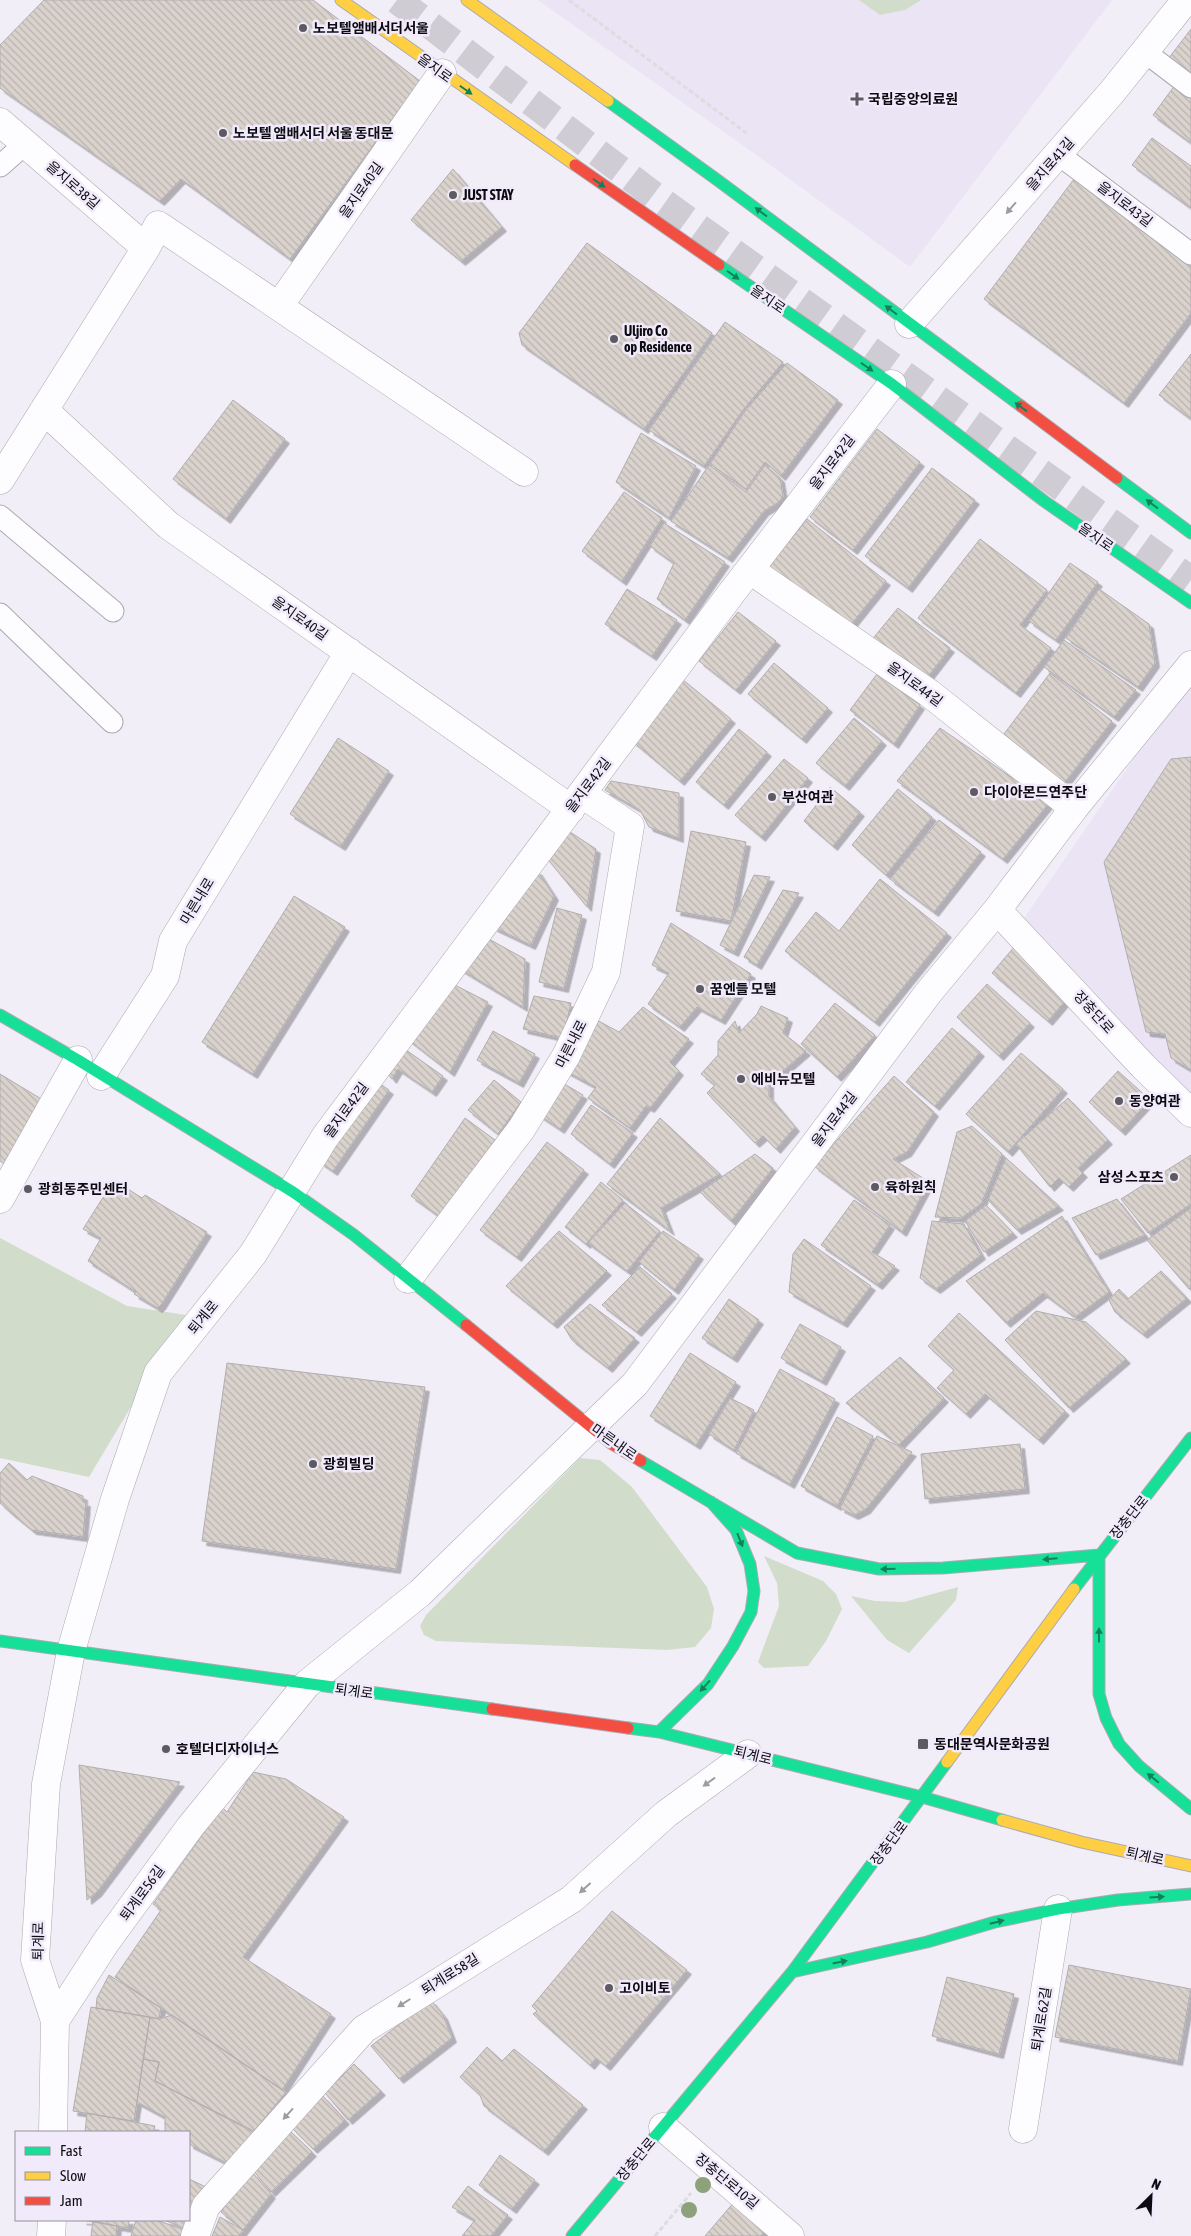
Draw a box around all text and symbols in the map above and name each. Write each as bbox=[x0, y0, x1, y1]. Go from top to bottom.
place label: 노보텔앰배서더서울 bbox=[313, 20, 429, 36]
marker: 노보텔앰배서더서울 bbox=[297, 22, 309, 34]
street label: 을지로 bbox=[415, 50, 455, 86]
one-way arrow bbox=[459, 85, 473, 95]
place label: 국립중앙의료원 bbox=[868, 91, 958, 107]
marker: 국립중앙의료원 bbox=[850, 92, 864, 106]
place label: 노보텔 앰배서더 서울 동대문 bbox=[233, 125, 393, 141]
marker: 노보텔 앰배서더 서울 동대문 bbox=[217, 127, 229, 139]
street label: 을지로41길 bbox=[1023, 134, 1077, 194]
street label: 을지로38길 bbox=[43, 158, 103, 212]
street label: 을지로40길 bbox=[336, 159, 386, 221]
one-way arrow bbox=[593, 178, 606, 187]
street label: 을지로43길 bbox=[1094, 178, 1156, 230]
place label: JUST STAY bbox=[462, 187, 514, 203]
marker: JUST STAY bbox=[447, 189, 459, 201]
one-way arrow bbox=[1005, 201, 1017, 213]
one-way arrow bbox=[755, 207, 768, 218]
one-way arrow bbox=[726, 270, 740, 280]
street label: 을지로 bbox=[748, 281, 789, 317]
one-way arrow bbox=[885, 305, 898, 316]
place label: Uljiro Co op Residence bbox=[624, 323, 692, 355]
marker: Uljiro Co op Residence bbox=[608, 333, 620, 345]
one-way arrow bbox=[860, 362, 874, 372]
one-way arrow bbox=[1014, 402, 1028, 412]
street label: 을지로42길 bbox=[806, 431, 858, 493]
one-way arrow bbox=[1145, 499, 1159, 509]
street label: 을지로 bbox=[1076, 519, 1117, 555]
street label: 을지로40길 bbox=[269, 593, 331, 643]
street label: 을지로44길 bbox=[884, 659, 946, 709]
street label: 을지로42길 bbox=[562, 754, 614, 816]
place label: 다이아몬드연주단 bbox=[984, 784, 1087, 800]
marker: 다이아몬드연주단 bbox=[968, 786, 980, 798]
place label: 부산여관 bbox=[782, 789, 834, 805]
marker: 부산여관 bbox=[766, 791, 778, 803]
street label: 마른내로 bbox=[177, 875, 217, 927]
place label: 꿈엔들 모텔 bbox=[710, 981, 776, 997]
marker: 꿈엔들 모텔 bbox=[694, 983, 706, 995]
street label: 장충단로 bbox=[1071, 987, 1117, 1037]
street label: 마른내로 bbox=[552, 1017, 590, 1071]
place label: 에비뉴모텔 bbox=[751, 1071, 816, 1087]
marker: 에비뉴모텔 bbox=[735, 1073, 747, 1085]
street label: 을지로42길 bbox=[321, 1079, 371, 1141]
street label: 을지로44길 bbox=[808, 1088, 860, 1150]
place label: 동양여관 bbox=[1129, 1093, 1181, 1109]
marker: 동양여관 bbox=[1113, 1095, 1125, 1107]
place label: 삼성 스포츠 bbox=[1098, 1169, 1164, 1185]
marker: 삼성 스포츠 bbox=[1168, 1171, 1180, 1183]
place label: 육하원칙 bbox=[885, 1179, 937, 1195]
place label: 광희동주민센터 bbox=[38, 1181, 128, 1197]
marker: 육하원칙 bbox=[869, 1181, 881, 1193]
marker: 광희동주민센터 bbox=[22, 1183, 34, 1195]
street label: 퇴계로 bbox=[185, 1297, 221, 1337]
street label: 마른내로 bbox=[588, 1421, 640, 1463]
place label: 광희빌딩 bbox=[323, 1456, 375, 1472]
marker: 광희빌딩 bbox=[307, 1458, 319, 1470]
street label: 장충단로 bbox=[1107, 1492, 1152, 1542]
one-way arrow bbox=[736, 1533, 744, 1548]
one-way arrow bbox=[1042, 1555, 1058, 1563]
one-way arrow bbox=[880, 1565, 896, 1573]
one-way arrow bbox=[1095, 1626, 1103, 1642]
street label: 퇴계로 bbox=[334, 1680, 374, 1702]
one-way arrow bbox=[699, 1680, 710, 1693]
place label: 동대문역사문화공원 bbox=[934, 1736, 1050, 1752]
marker: 동대문역사문화공원 bbox=[916, 1737, 930, 1751]
place label: 호텔더디자이너스 bbox=[176, 1741, 279, 1757]
marker: 호텔더디자이너스 bbox=[160, 1743, 172, 1755]
street label: 퇴계로 bbox=[732, 1743, 774, 1767]
one-way arrow bbox=[1147, 1773, 1160, 1784]
one-way arrow bbox=[703, 1777, 716, 1788]
street label: 장충단로 bbox=[867, 1818, 911, 1868]
street label: 퇴계로 bbox=[1124, 1844, 1166, 1868]
street label: 퇴계로56길 bbox=[117, 1862, 167, 1924]
one-way arrow bbox=[580, 1882, 592, 1894]
one-way arrow bbox=[1150, 1892, 1166, 1900]
one-way arrow bbox=[990, 1918, 1005, 1926]
street label: 퇴계로 bbox=[30, 1921, 46, 1960]
street label: 퇴계로58길 bbox=[418, 1950, 482, 1998]
one-way arrow bbox=[832, 1958, 847, 1966]
place label: 고이비토 bbox=[619, 1980, 671, 1996]
marker: 고이비토 bbox=[603, 1982, 615, 1994]
street label: 퇴계로62길 bbox=[1028, 1986, 1054, 2052]
one-way arrow bbox=[398, 1998, 411, 2008]
one-way arrow bbox=[282, 2108, 294, 2120]
legend bbox=[15, 2131, 190, 2221]
street label: 장충단로 bbox=[613, 2134, 659, 2184]
text: Fast bbox=[60, 2142, 82, 2159]
street label: 장충단로10길 bbox=[692, 2150, 762, 2212]
text: Slow bbox=[60, 2167, 86, 2184]
north arrow bbox=[1126, 2171, 1176, 2221]
text: N bbox=[1149, 2175, 1163, 2193]
text: Jam bbox=[60, 2192, 83, 2209]

